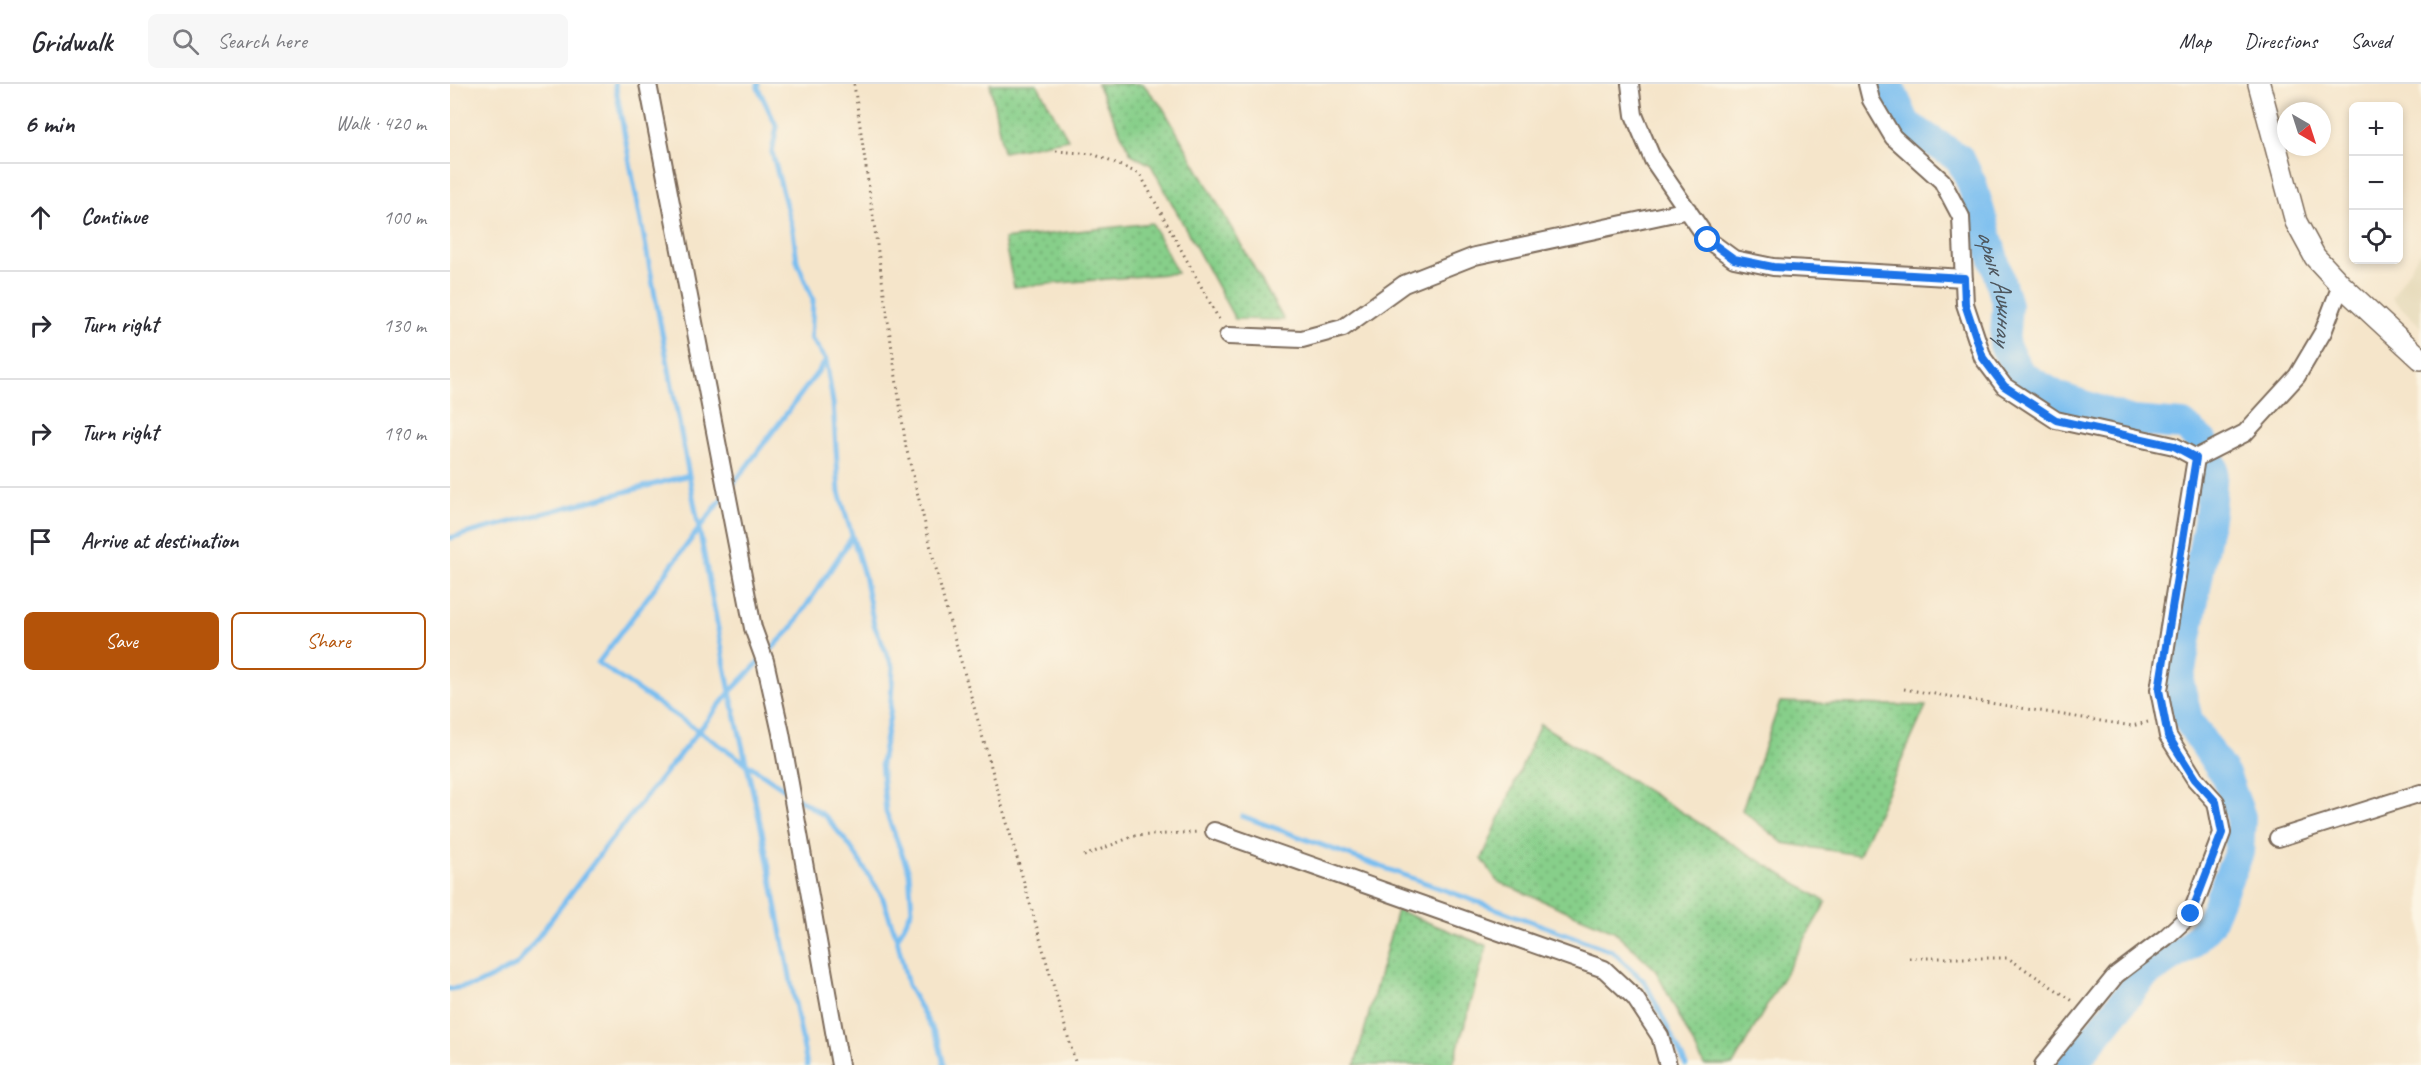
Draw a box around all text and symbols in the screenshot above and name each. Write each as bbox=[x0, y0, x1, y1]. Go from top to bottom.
search box bbox=[148, 14, 568, 68]
text: Gridwalk bbox=[30, 24, 112, 59]
icon: search bbox=[169, 25, 202, 58]
text: Search here bbox=[217, 27, 307, 55]
text: Map bbox=[2179, 28, 2211, 54]
text: Directions bbox=[2244, 28, 2317, 54]
text: Saved bbox=[2350, 28, 2391, 54]
north arrow bbox=[2277, 102, 2331, 156]
map controls bbox=[2349, 102, 2403, 264]
button: + bbox=[2349, 102, 2403, 156]
text: 6 min bbox=[24, 107, 74, 140]
text: Walk · 420 m bbox=[336, 111, 426, 136]
button: − bbox=[2349, 156, 2403, 210]
icon: ahead bbox=[24, 201, 57, 234]
text: Continue bbox=[81, 203, 147, 231]
text: 100 m bbox=[383, 205, 426, 230]
button: locate bbox=[2349, 210, 2403, 264]
route start bbox=[1694, 226, 1720, 252]
water label: арык Ащинау bbox=[1969, 226, 2023, 350]
icon: right bbox=[24, 309, 57, 342]
text: Turn right bbox=[81, 311, 158, 339]
text: 130 m bbox=[383, 313, 426, 338]
icon: right bbox=[24, 417, 57, 450]
text: Turn right bbox=[81, 419, 158, 447]
text: 190 m bbox=[383, 421, 426, 446]
icon: arrive bbox=[24, 525, 57, 558]
text: Arrive at destination bbox=[81, 527, 238, 555]
button: Save bbox=[24, 612, 219, 670]
button: Share bbox=[231, 612, 426, 670]
route end bbox=[2177, 900, 2203, 926]

